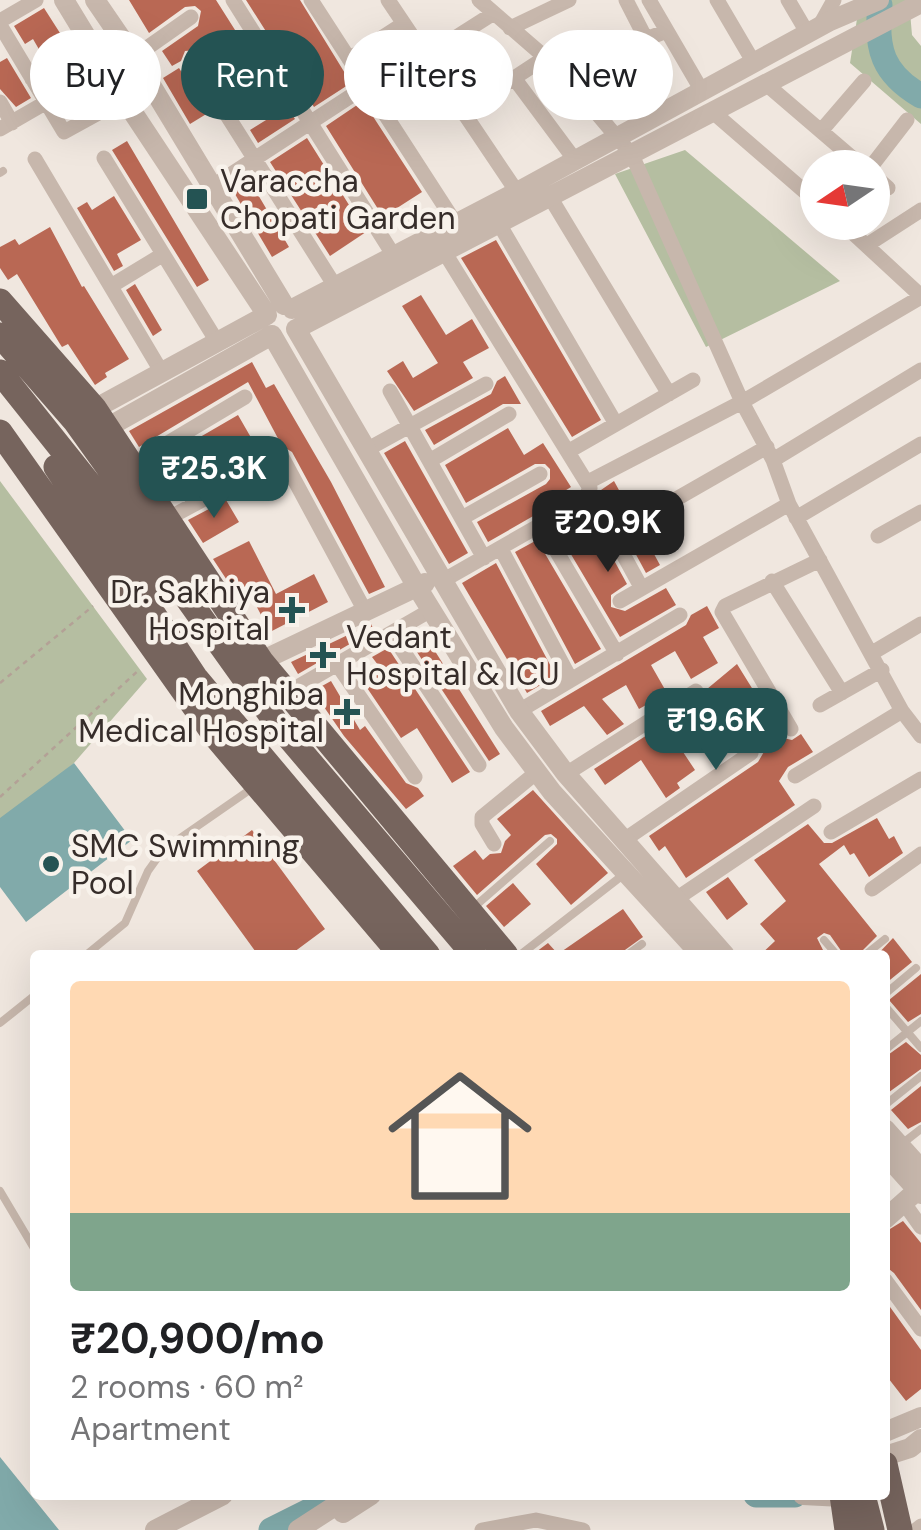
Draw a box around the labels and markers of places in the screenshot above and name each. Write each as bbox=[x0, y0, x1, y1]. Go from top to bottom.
place label: Varaccha Chopati Garden bbox=[220, 160, 456, 239]
marker: Varaccha Chopati Garden bbox=[184, 186, 210, 212]
pin: ₹25.3K bbox=[133, 436, 295, 521]
pin: ₹20.9K bbox=[527, 490, 689, 575]
place label: Dr. Sakhiya Hospital bbox=[110, 571, 270, 650]
marker: Dr. Sakhiya Hospital bbox=[279, 597, 305, 623]
place label: Vedant Hospital & ICU bbox=[346, 616, 560, 695]
marker: Vedant Hospital & ICU bbox=[310, 642, 336, 668]
place label: Monghiba Medical Hospital bbox=[78, 673, 324, 752]
pin: ₹19.6K bbox=[635, 688, 797, 773]
marker: Monghiba Medical Hospital bbox=[334, 699, 360, 725]
place label: SMC Swimming Pool bbox=[71, 825, 300, 904]
marker: SMC Swimming Pool bbox=[40, 853, 62, 875]

